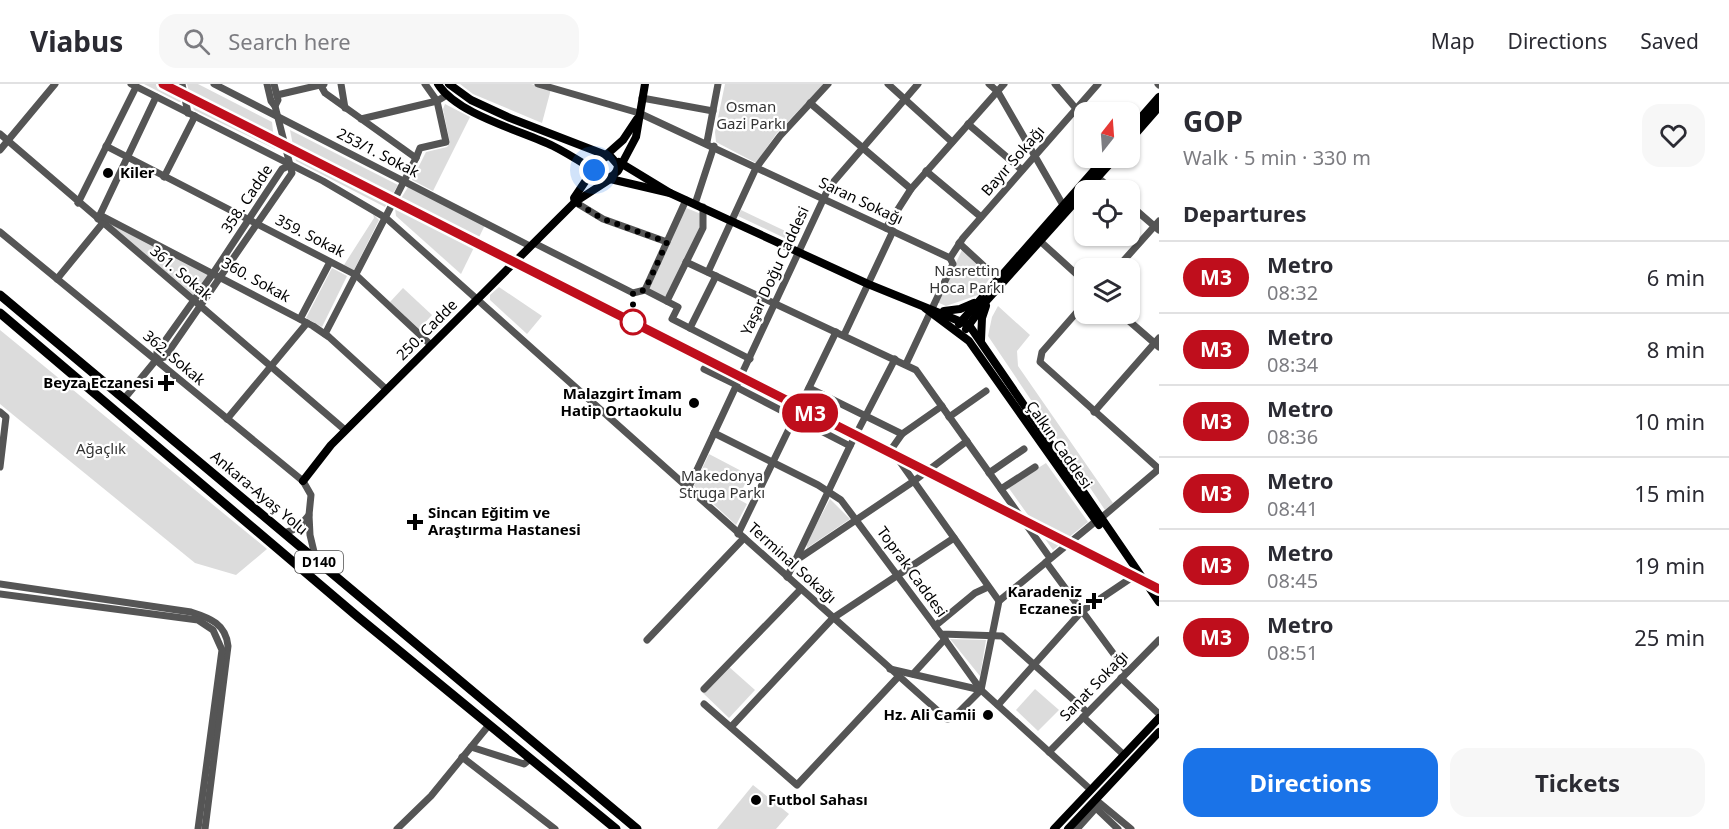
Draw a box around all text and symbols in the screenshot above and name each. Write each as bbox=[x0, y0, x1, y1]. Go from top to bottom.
search box bbox=[159, 14, 579, 68]
text: Viabus bbox=[30, 22, 123, 60]
icon: search bbox=[180, 25, 213, 58]
text: Search here bbox=[228, 26, 351, 56]
text: Map bbox=[1431, 27, 1475, 55]
text: Directions bbox=[1508, 27, 1607, 55]
text: Saved bbox=[1640, 27, 1699, 55]
park label: Osman Gazi Parkı bbox=[716, 96, 786, 133]
north arrow bbox=[1074, 102, 1140, 168]
map controls bbox=[1074, 102, 1140, 324]
text: GOP bbox=[1183, 102, 1243, 140]
button: heart bbox=[1642, 104, 1705, 167]
street label: Bayır Sokağı bbox=[976, 121, 1048, 200]
street label: 253/1. Sokak bbox=[334, 123, 423, 181]
text: Walk · 5 min · 330 m bbox=[1183, 144, 1371, 171]
your location bbox=[579, 155, 609, 185]
street label: 358. Cadde bbox=[216, 160, 276, 237]
place label: Kiler bbox=[120, 162, 155, 182]
marker: Kiler bbox=[101, 166, 115, 180]
street label: Saran Sokağı bbox=[816, 172, 907, 228]
button: locate bbox=[1074, 180, 1140, 246]
text: Departures bbox=[1183, 198, 1307, 228]
street label: Yaşar Doğu Caddesi bbox=[735, 203, 813, 338]
street label: 359. Sokak bbox=[272, 209, 349, 261]
street label: 361. Sokak bbox=[146, 240, 217, 304]
text: Metro bbox=[1267, 249, 1334, 279]
street label: 360. Sokak bbox=[219, 252, 294, 306]
button: layers bbox=[1074, 258, 1140, 324]
park label: Nasrettin Hoca Parkı bbox=[929, 260, 1005, 297]
text: 6 min bbox=[1647, 262, 1705, 292]
text: M3 bbox=[1200, 263, 1232, 291]
text: 08:32 bbox=[1267, 279, 1318, 306]
street label: 250. Cadde bbox=[391, 294, 461, 364]
unlabelled marker bbox=[620, 309, 646, 335]
text: Metro bbox=[1267, 321, 1334, 351]
street label: 362. Sokak bbox=[139, 325, 210, 389]
text: 8 min bbox=[1647, 334, 1705, 364]
text: M3 bbox=[1200, 335, 1232, 363]
text: 08:34 bbox=[1267, 351, 1318, 378]
place label: Beyza Eczanesi bbox=[43, 372, 154, 392]
marker: Beyza Eczanesi bbox=[159, 376, 173, 390]
place label: Malazgirt İmam Hatip Ortaokulu bbox=[560, 383, 682, 420]
text: Metro bbox=[1267, 393, 1334, 423]
line badge: M3 bbox=[783, 394, 837, 432]
marker: Malazgirt İmam Hatip Ortaokulu bbox=[687, 396, 701, 410]
street label: Çalkın Caddesi bbox=[1022, 397, 1097, 492]
text: M3 bbox=[794, 399, 826, 427]
text: 10 min bbox=[1634, 406, 1705, 436]
text: M3 bbox=[1200, 407, 1232, 435]
text: 08:36 bbox=[1267, 423, 1318, 450]
park label: Ağaçlık bbox=[76, 438, 126, 458]
street label: Ankara-Ayaş Yolu bbox=[207, 446, 312, 539]
park label: Makedonya Struga Parkı bbox=[679, 465, 765, 502]
text: Metro bbox=[1267, 465, 1334, 495]
text: 15 min bbox=[1634, 478, 1705, 508]
text: M3 bbox=[1200, 479, 1232, 507]
text: 08:41 bbox=[1267, 495, 1318, 522]
place label: Sincan Eğitim ve Araştırma Hastanesi bbox=[428, 502, 581, 539]
marker: Sincan Eğitim ve Araştırma Hastanesi bbox=[406, 513, 424, 531]
street label: Terminal Sokağı bbox=[744, 517, 841, 607]
street label: Toprak Caddesi bbox=[873, 522, 953, 621]
text: Metro bbox=[1267, 537, 1334, 567]
text: 19 min bbox=[1634, 550, 1705, 580]
road number: D140 bbox=[295, 551, 343, 573]
text: M3 bbox=[1200, 551, 1232, 579]
text: 08:45 bbox=[1267, 567, 1318, 594]
place label: Karadeniz Eczanesi bbox=[1008, 581, 1082, 618]
marker: Karadeniz Eczanesi bbox=[1087, 594, 1101, 608]
text: Metro bbox=[1267, 609, 1334, 639]
text: 25 min bbox=[1634, 622, 1705, 652]
text: M3 bbox=[1200, 623, 1232, 651]
text: 08:51 bbox=[1267, 639, 1318, 666]
street label: Sanat Sokağı bbox=[1055, 646, 1132, 725]
place label: Hz. Ali Camii bbox=[884, 704, 976, 724]
marker: Hz. Ali Camii bbox=[981, 708, 995, 722]
button: Directions bbox=[1183, 748, 1438, 817]
button: Tickets bbox=[1450, 748, 1705, 817]
place label: Futbol Sahası bbox=[768, 789, 868, 809]
marker: Futbol Sahası bbox=[749, 793, 763, 807]

